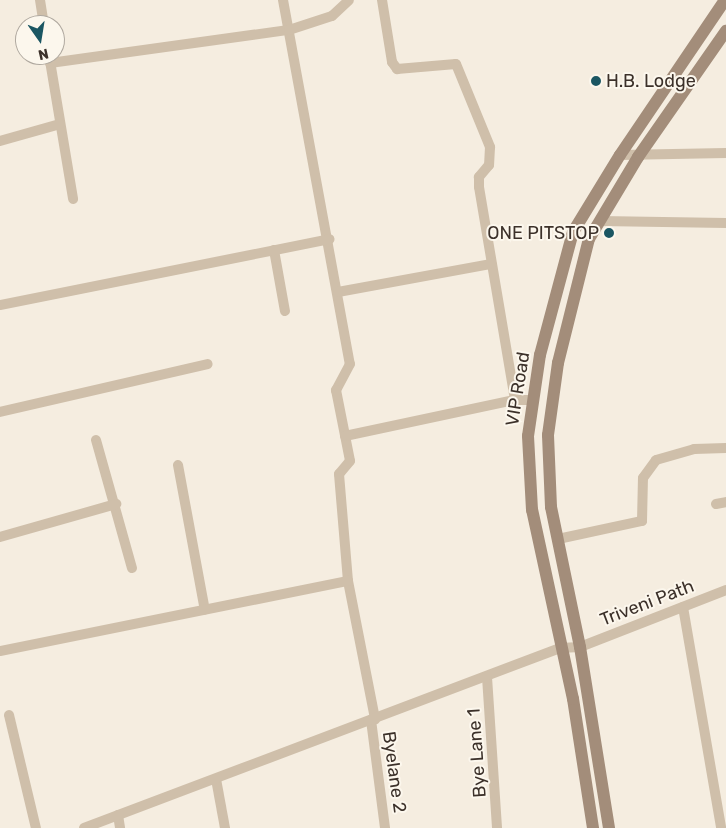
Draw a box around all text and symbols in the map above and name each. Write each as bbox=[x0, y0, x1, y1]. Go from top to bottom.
north arrow bbox=[15, 15, 65, 65]
text: N bbox=[36, 45, 50, 64]
place label: H.B. Lodge bbox=[606, 70, 696, 92]
marker: H.B. Lodge bbox=[590, 75, 602, 87]
place label: ONE PITSTOP bbox=[487, 222, 599, 244]
marker: ONE PITSTOP bbox=[603, 227, 615, 239]
street label: VIP Road bbox=[501, 350, 535, 428]
street label: Triveni Path bbox=[597, 575, 697, 631]
street label: Bye Lane 1 bbox=[463, 708, 491, 798]
street label: Byelane 2 bbox=[378, 730, 410, 814]

